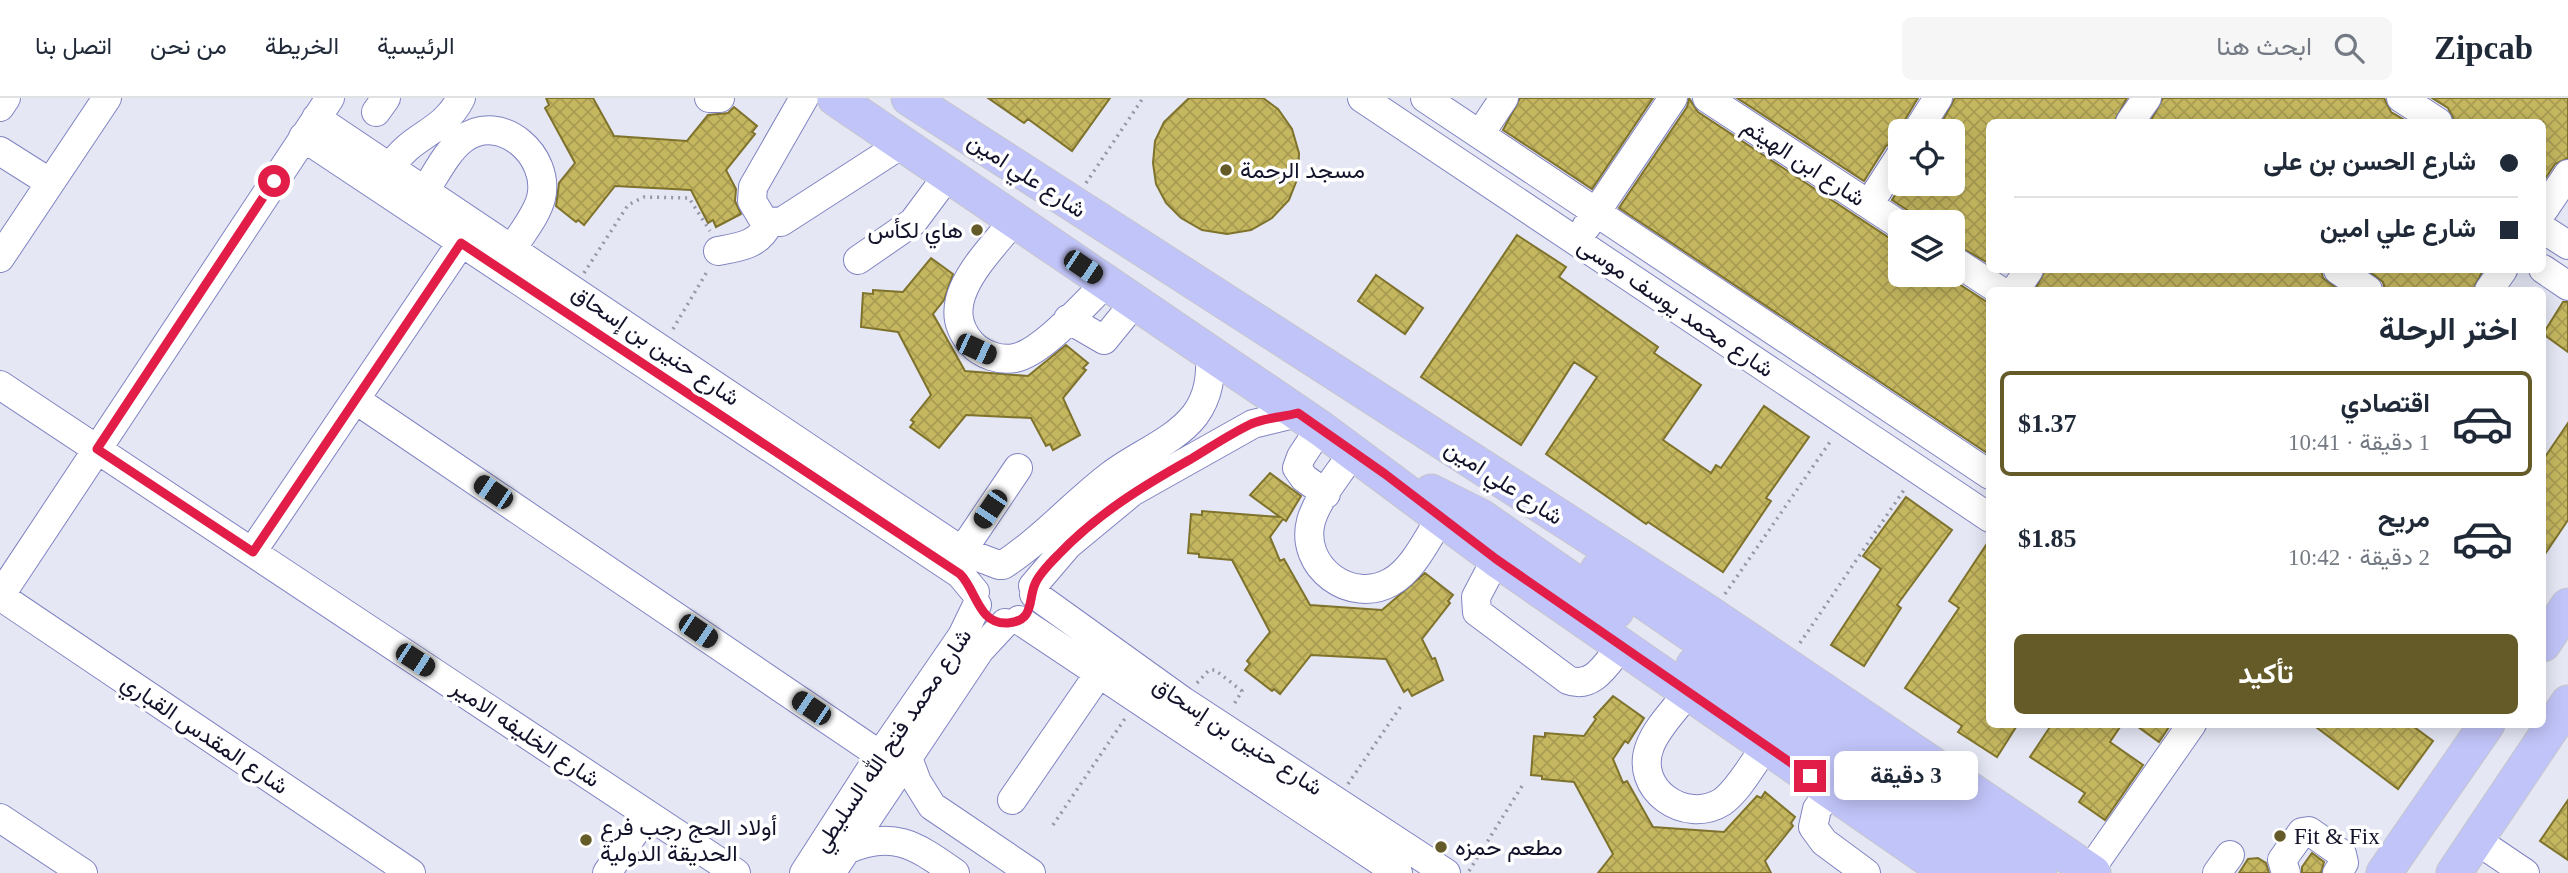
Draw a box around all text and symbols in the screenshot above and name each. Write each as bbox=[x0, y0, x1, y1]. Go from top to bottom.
search box bbox=[1902, 17, 2392, 80]
icon: search bbox=[2330, 29, 2368, 67]
text: Zipcab bbox=[2434, 30, 2533, 66]
text: ابحث هنا bbox=[2216, 32, 2312, 61]
text: اتصل بنا bbox=[35, 33, 112, 59]
text: من نحن bbox=[150, 33, 227, 59]
text: الخريطة bbox=[265, 33, 339, 59]
text: الرئيسية bbox=[377, 33, 455, 59]
street label: شارع ابن الهيثم bbox=[1736, 114, 1870, 214]
map controls bbox=[1888, 119, 1965, 287]
button: locate bbox=[1888, 119, 1965, 196]
street label: شارع علي امين bbox=[960, 128, 1090, 228]
text: شارع الحسن بن على bbox=[2263, 147, 2476, 176]
place label: مسجد الرحمة bbox=[1240, 158, 1365, 185]
marker: مسجد الرحمة bbox=[1218, 162, 1234, 178]
route start bbox=[258, 165, 290, 197]
button: layers bbox=[1888, 210, 1965, 287]
text: شارع علي امين bbox=[2320, 214, 2476, 243]
place label: هاي لكأس bbox=[867, 218, 963, 249]
marker: هاي لكأس bbox=[969, 222, 985, 238]
street label: شارع محمد يوسف موسى bbox=[1571, 233, 1778, 385]
car bbox=[1060, 247, 1107, 287]
street label: شارع حنين بن إسحاق bbox=[565, 280, 744, 413]
text: اختر الرحلة bbox=[2379, 311, 2518, 347]
car bbox=[953, 331, 1000, 367]
text: اقتصادي bbox=[2341, 389, 2430, 418]
icon: car bbox=[2451, 392, 2514, 455]
text: $1.37 bbox=[2018, 409, 2077, 438]
text: 1 دقيقة · 10:41 bbox=[2288, 430, 2430, 455]
street label: شارع علي امين bbox=[1437, 435, 1567, 535]
car bbox=[470, 472, 517, 512]
car bbox=[970, 486, 1011, 532]
text: مريح bbox=[2378, 504, 2430, 533]
icon: car bbox=[2451, 507, 2514, 570]
text: $1.85 bbox=[2018, 524, 2077, 553]
text: 2 دقيقة · 10:42 bbox=[2288, 545, 2430, 570]
car bbox=[675, 611, 722, 651]
street label: شارع محمد فتح الله السليطي bbox=[808, 623, 981, 860]
button: تأكيد bbox=[2014, 634, 2518, 714]
car bbox=[392, 640, 439, 680]
street label: شارع المقدس القباري bbox=[113, 669, 293, 804]
street label: شارع حنين بن إسحاق bbox=[1147, 672, 1327, 803]
street label: شارع الخليفه الامير bbox=[444, 674, 604, 795]
car bbox=[788, 688, 835, 728]
callout: 3 دقيقة bbox=[1834, 752, 1978, 800]
route end bbox=[1794, 760, 1826, 792]
text: 3 دقيقة bbox=[1870, 763, 1942, 788]
place label: أولاد الحج رجب فرع الحديقة الدولية bbox=[600, 815, 777, 867]
place label: Fit & Fix bbox=[2294, 824, 2380, 849]
marker: Fit & Fix bbox=[2272, 828, 2288, 844]
marker: أولاد الحج رجب فرع الحديقة الدولية bbox=[578, 832, 594, 848]
place label: مطعم حمزه bbox=[1455, 835, 1563, 862]
marker: مطعم حمزه bbox=[1433, 839, 1449, 855]

